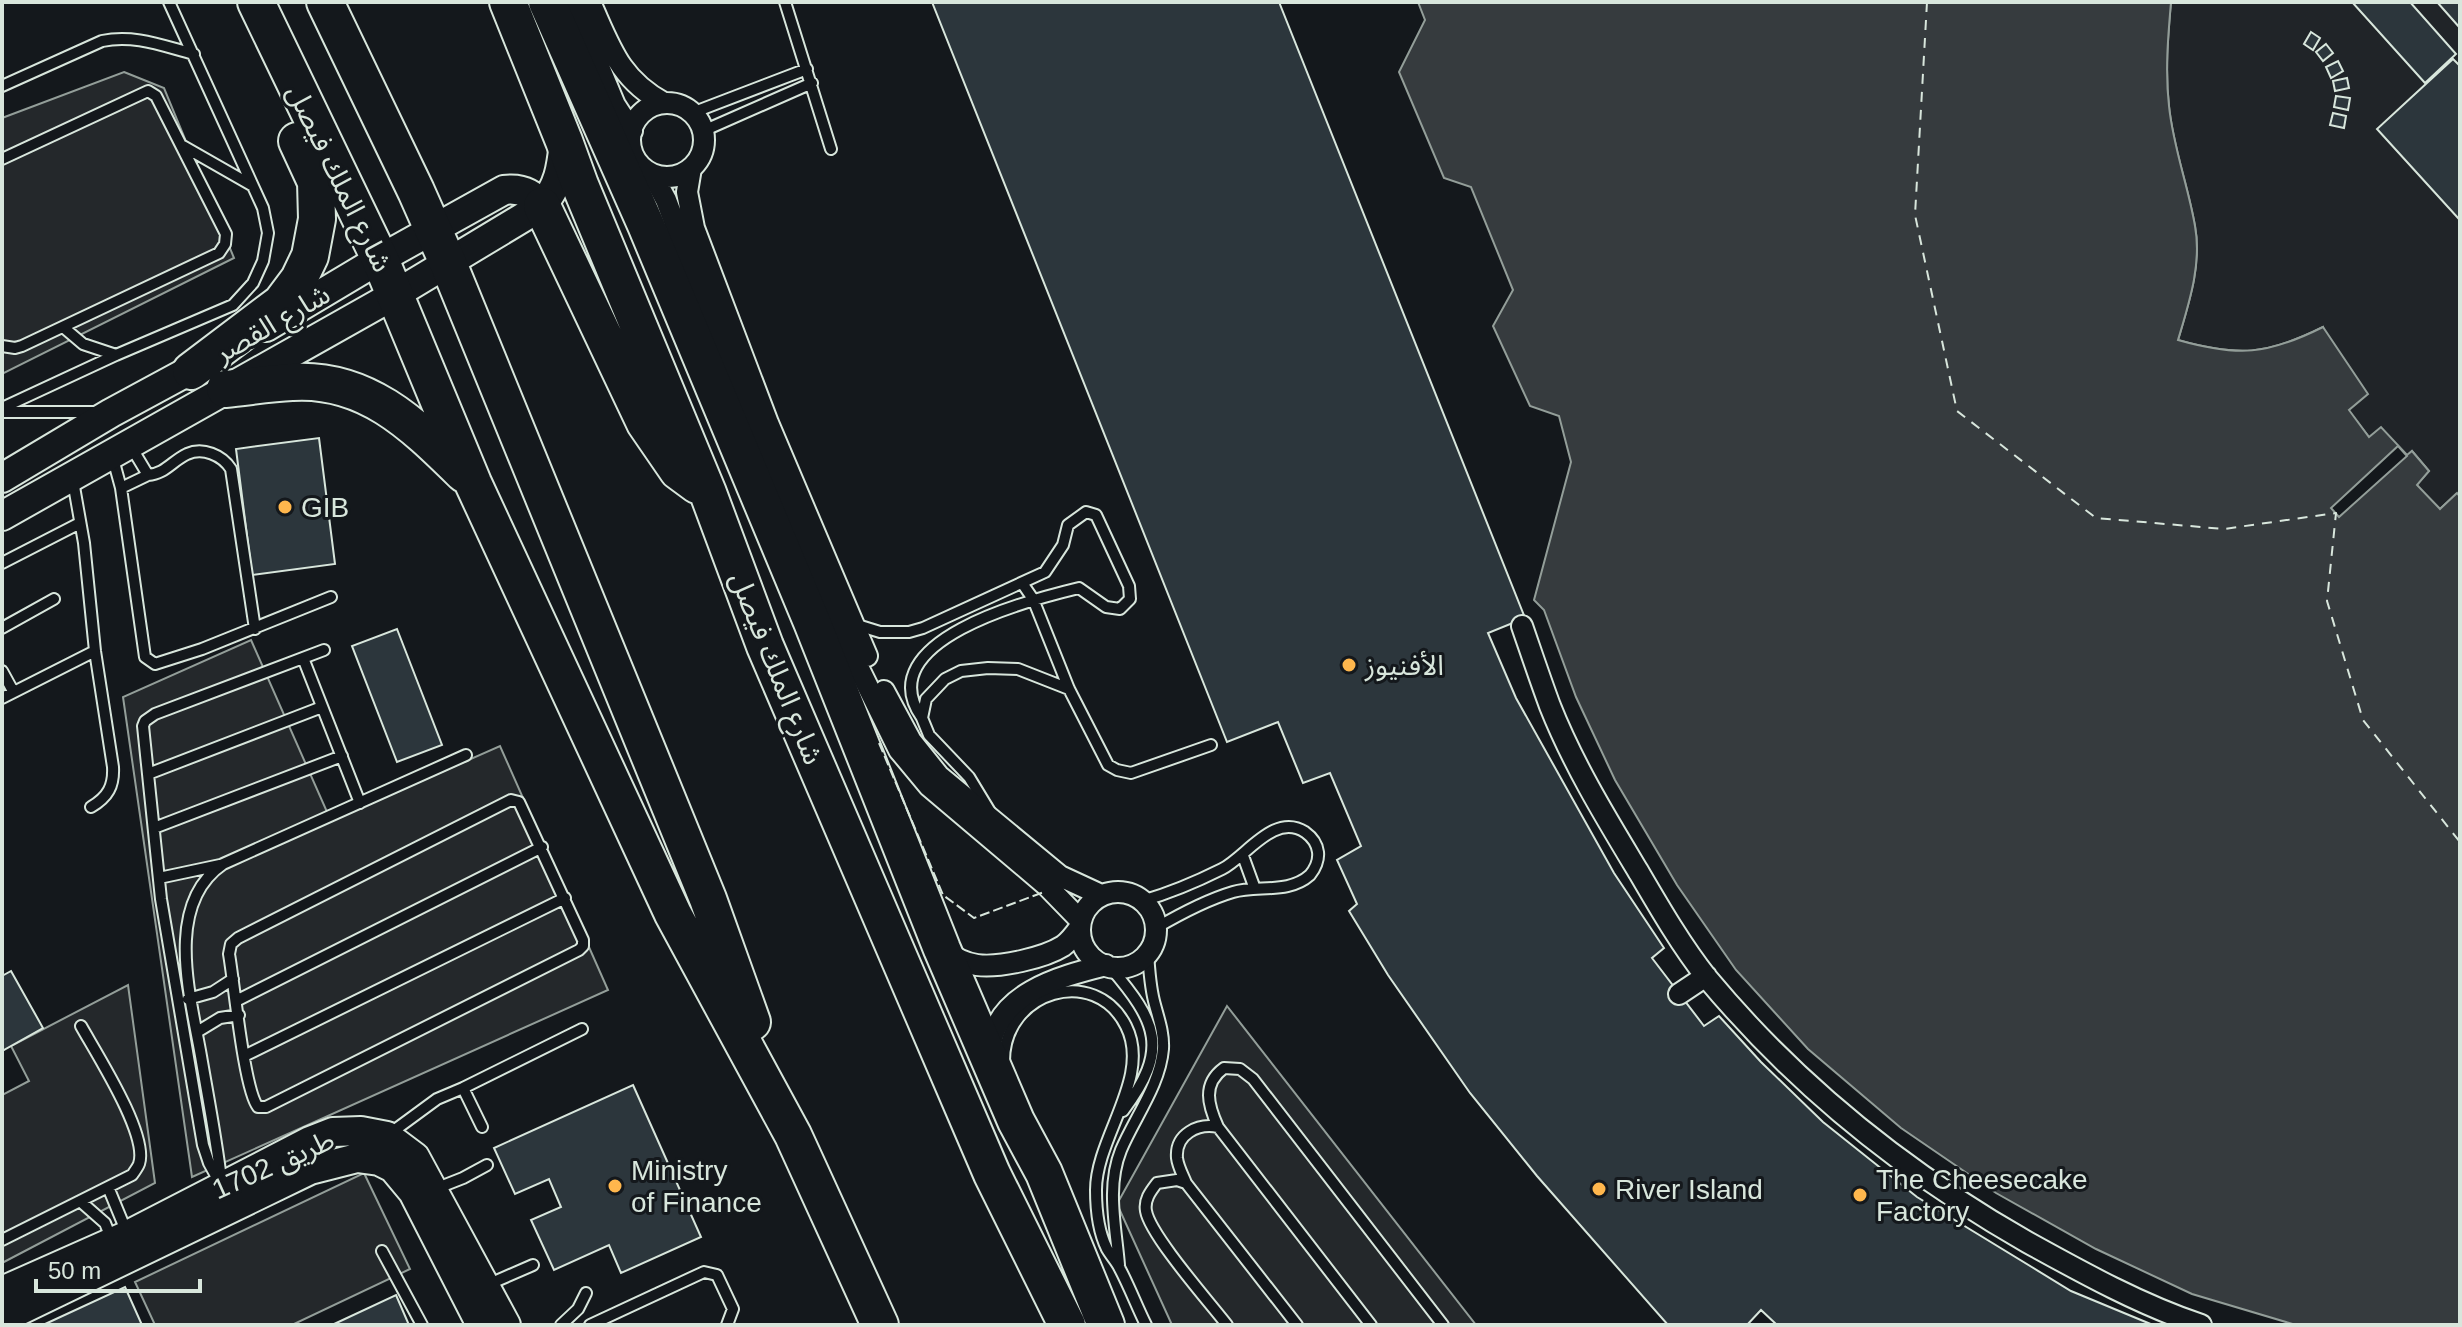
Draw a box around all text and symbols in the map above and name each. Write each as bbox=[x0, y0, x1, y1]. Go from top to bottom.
street label: شارع الملك فيصل bbox=[276, 80, 398, 279]
street label: شارع القصر bbox=[208, 278, 338, 374]
place label: GIB bbox=[301, 492, 349, 523]
marker: GIB bbox=[276, 498, 294, 516]
street label: شارع الملك فيصل bbox=[719, 568, 829, 771]
place label: الأفنيوز bbox=[1364, 650, 1444, 682]
marker: الأفنيوز bbox=[1340, 656, 1358, 674]
street label: طريق 1702 bbox=[207, 1124, 340, 1207]
place label: Ministry of Finance bbox=[631, 1155, 762, 1218]
place label: The Cheesecake Factory bbox=[1876, 1164, 2088, 1227]
place label: River Island bbox=[1615, 1174, 1763, 1205]
marker: Ministry of Finance bbox=[606, 1177, 624, 1195]
marker: River Island bbox=[1590, 1180, 1608, 1198]
marker: The Cheesecake Factory bbox=[1851, 1186, 1869, 1204]
scale bar bbox=[36, 1243, 200, 1293]
text: 50 m bbox=[48, 1257, 101, 1284]

